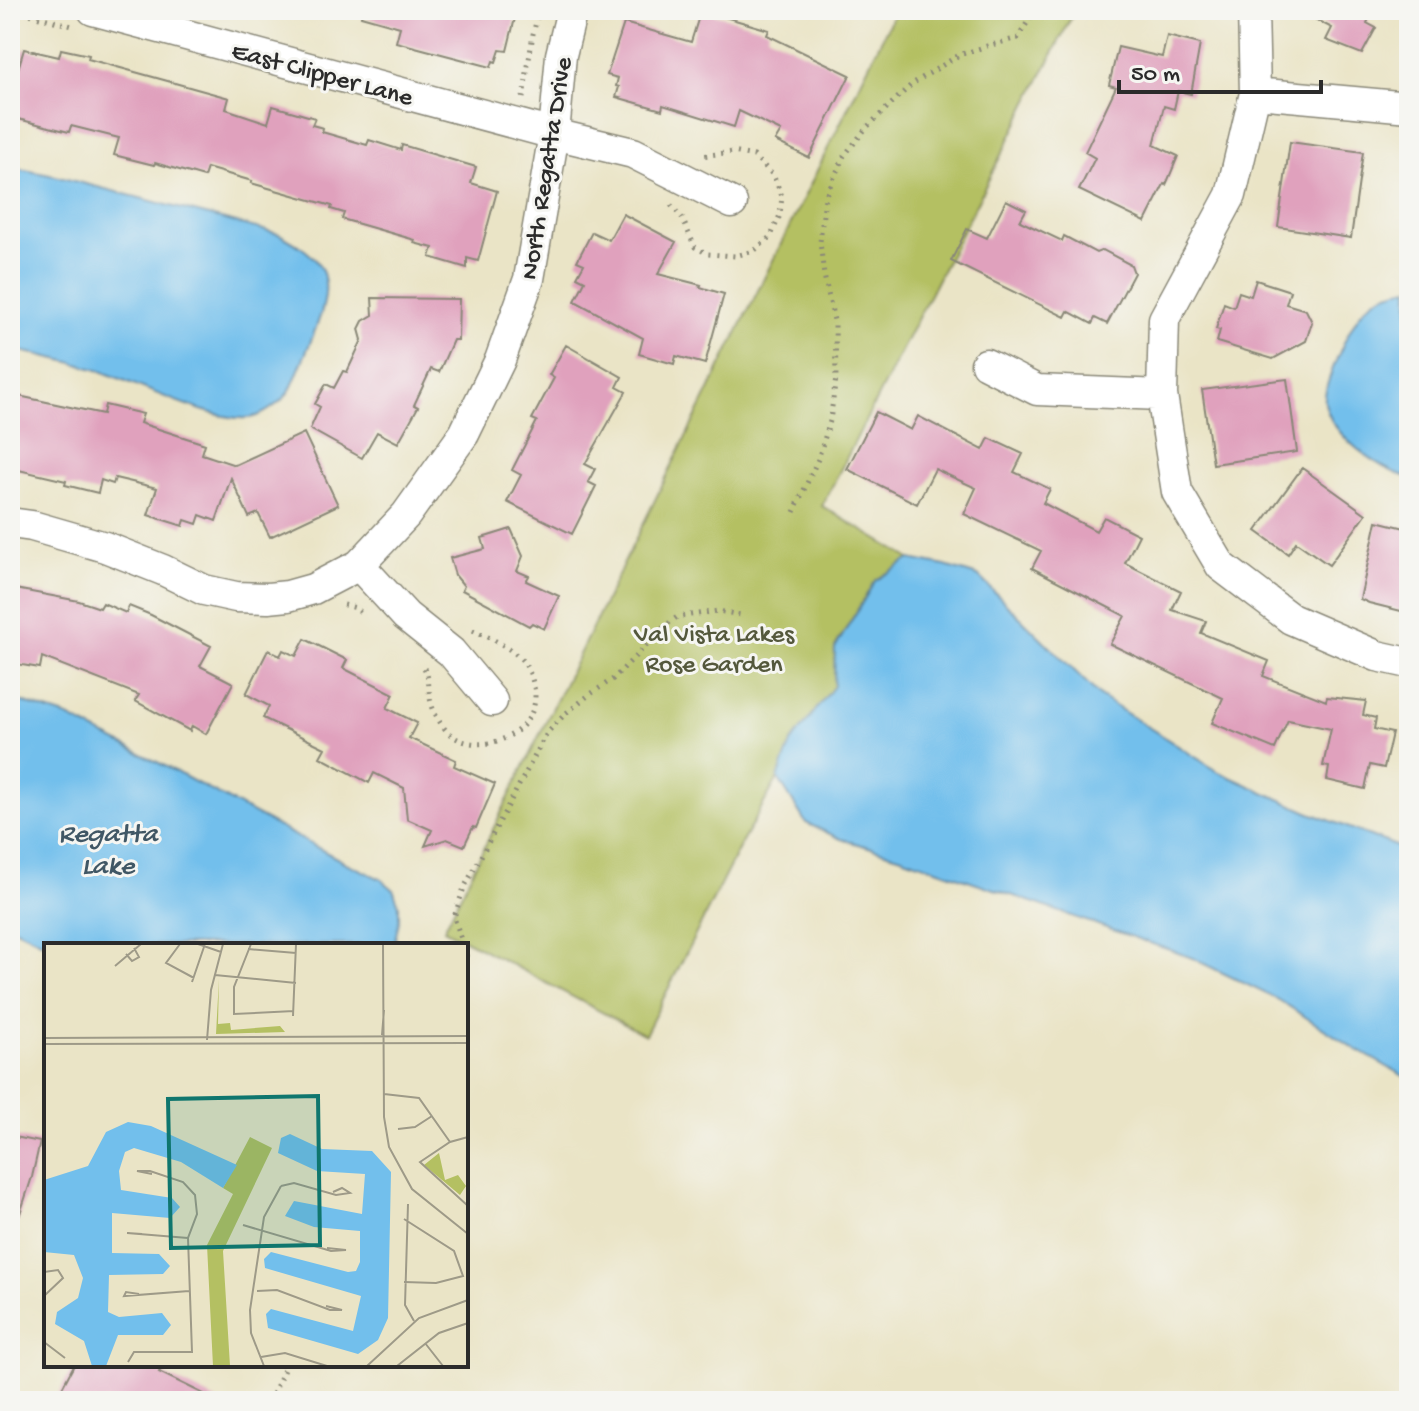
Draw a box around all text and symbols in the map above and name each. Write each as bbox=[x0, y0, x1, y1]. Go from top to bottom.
street label: East Clipper Lane bbox=[228, 37, 416, 116]
scale bar bbox=[1119, 44, 1321, 94]
street label: North Regatta Drive bbox=[516, 55, 581, 282]
text: 50 m bbox=[1131, 61, 1180, 90]
park label: Val Vista Lakes Rose Garden bbox=[633, 621, 796, 682]
water label: Regatta Lake bbox=[59, 819, 159, 884]
inset map bbox=[44, 943, 468, 1367]

